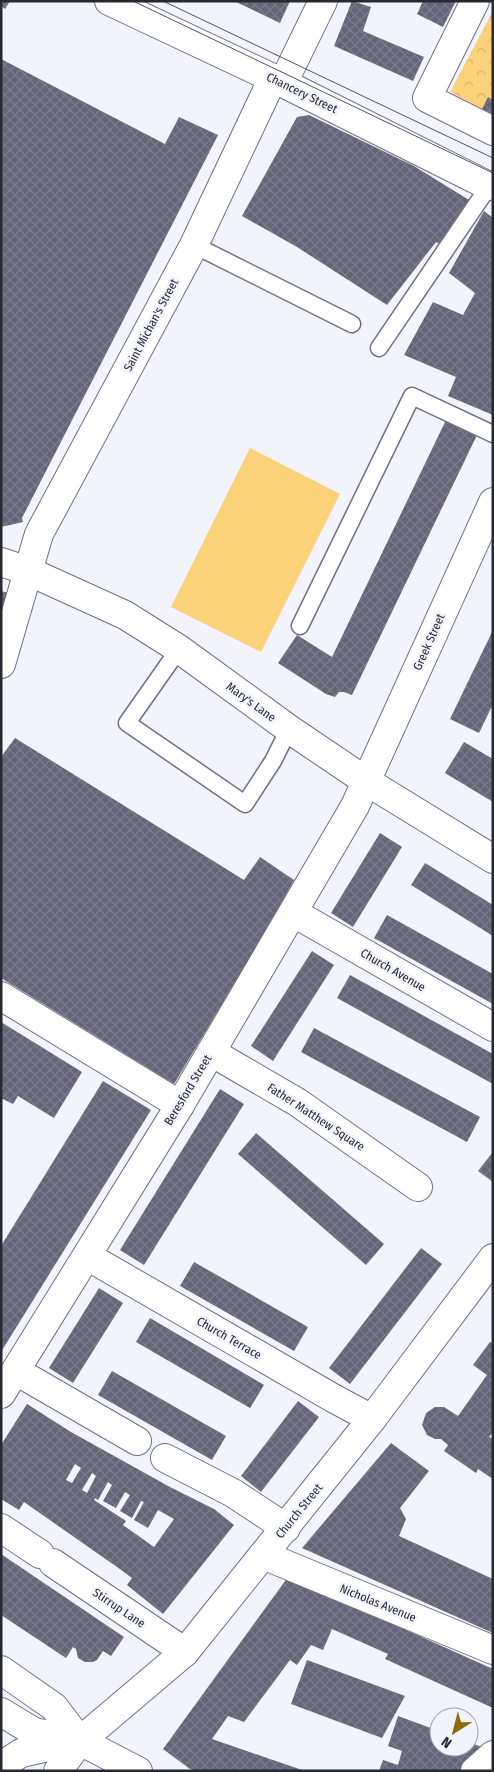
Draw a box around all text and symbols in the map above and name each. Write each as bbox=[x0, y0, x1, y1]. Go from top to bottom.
street label: Chancery Street bbox=[264, 70, 340, 116]
street label: Saint Michan's Street bbox=[121, 276, 181, 374]
street label: Greek Street bbox=[410, 611, 448, 672]
street label: Mary's Lane bbox=[224, 679, 278, 725]
street label: Church Avenue bbox=[358, 946, 428, 994]
street label: Beresford Street bbox=[161, 1052, 215, 1128]
street label: Father Matthew Square bbox=[265, 1080, 367, 1154]
street label: Church Terrace bbox=[194, 1314, 264, 1362]
street label: Church Street bbox=[273, 1481, 325, 1541]
street label: Nicholas Avenue bbox=[338, 1581, 418, 1625]
street label: Stirrup Lane bbox=[90, 1585, 148, 1631]
north arrow bbox=[429, 1707, 479, 1757]
text: N bbox=[438, 1733, 455, 1751]

